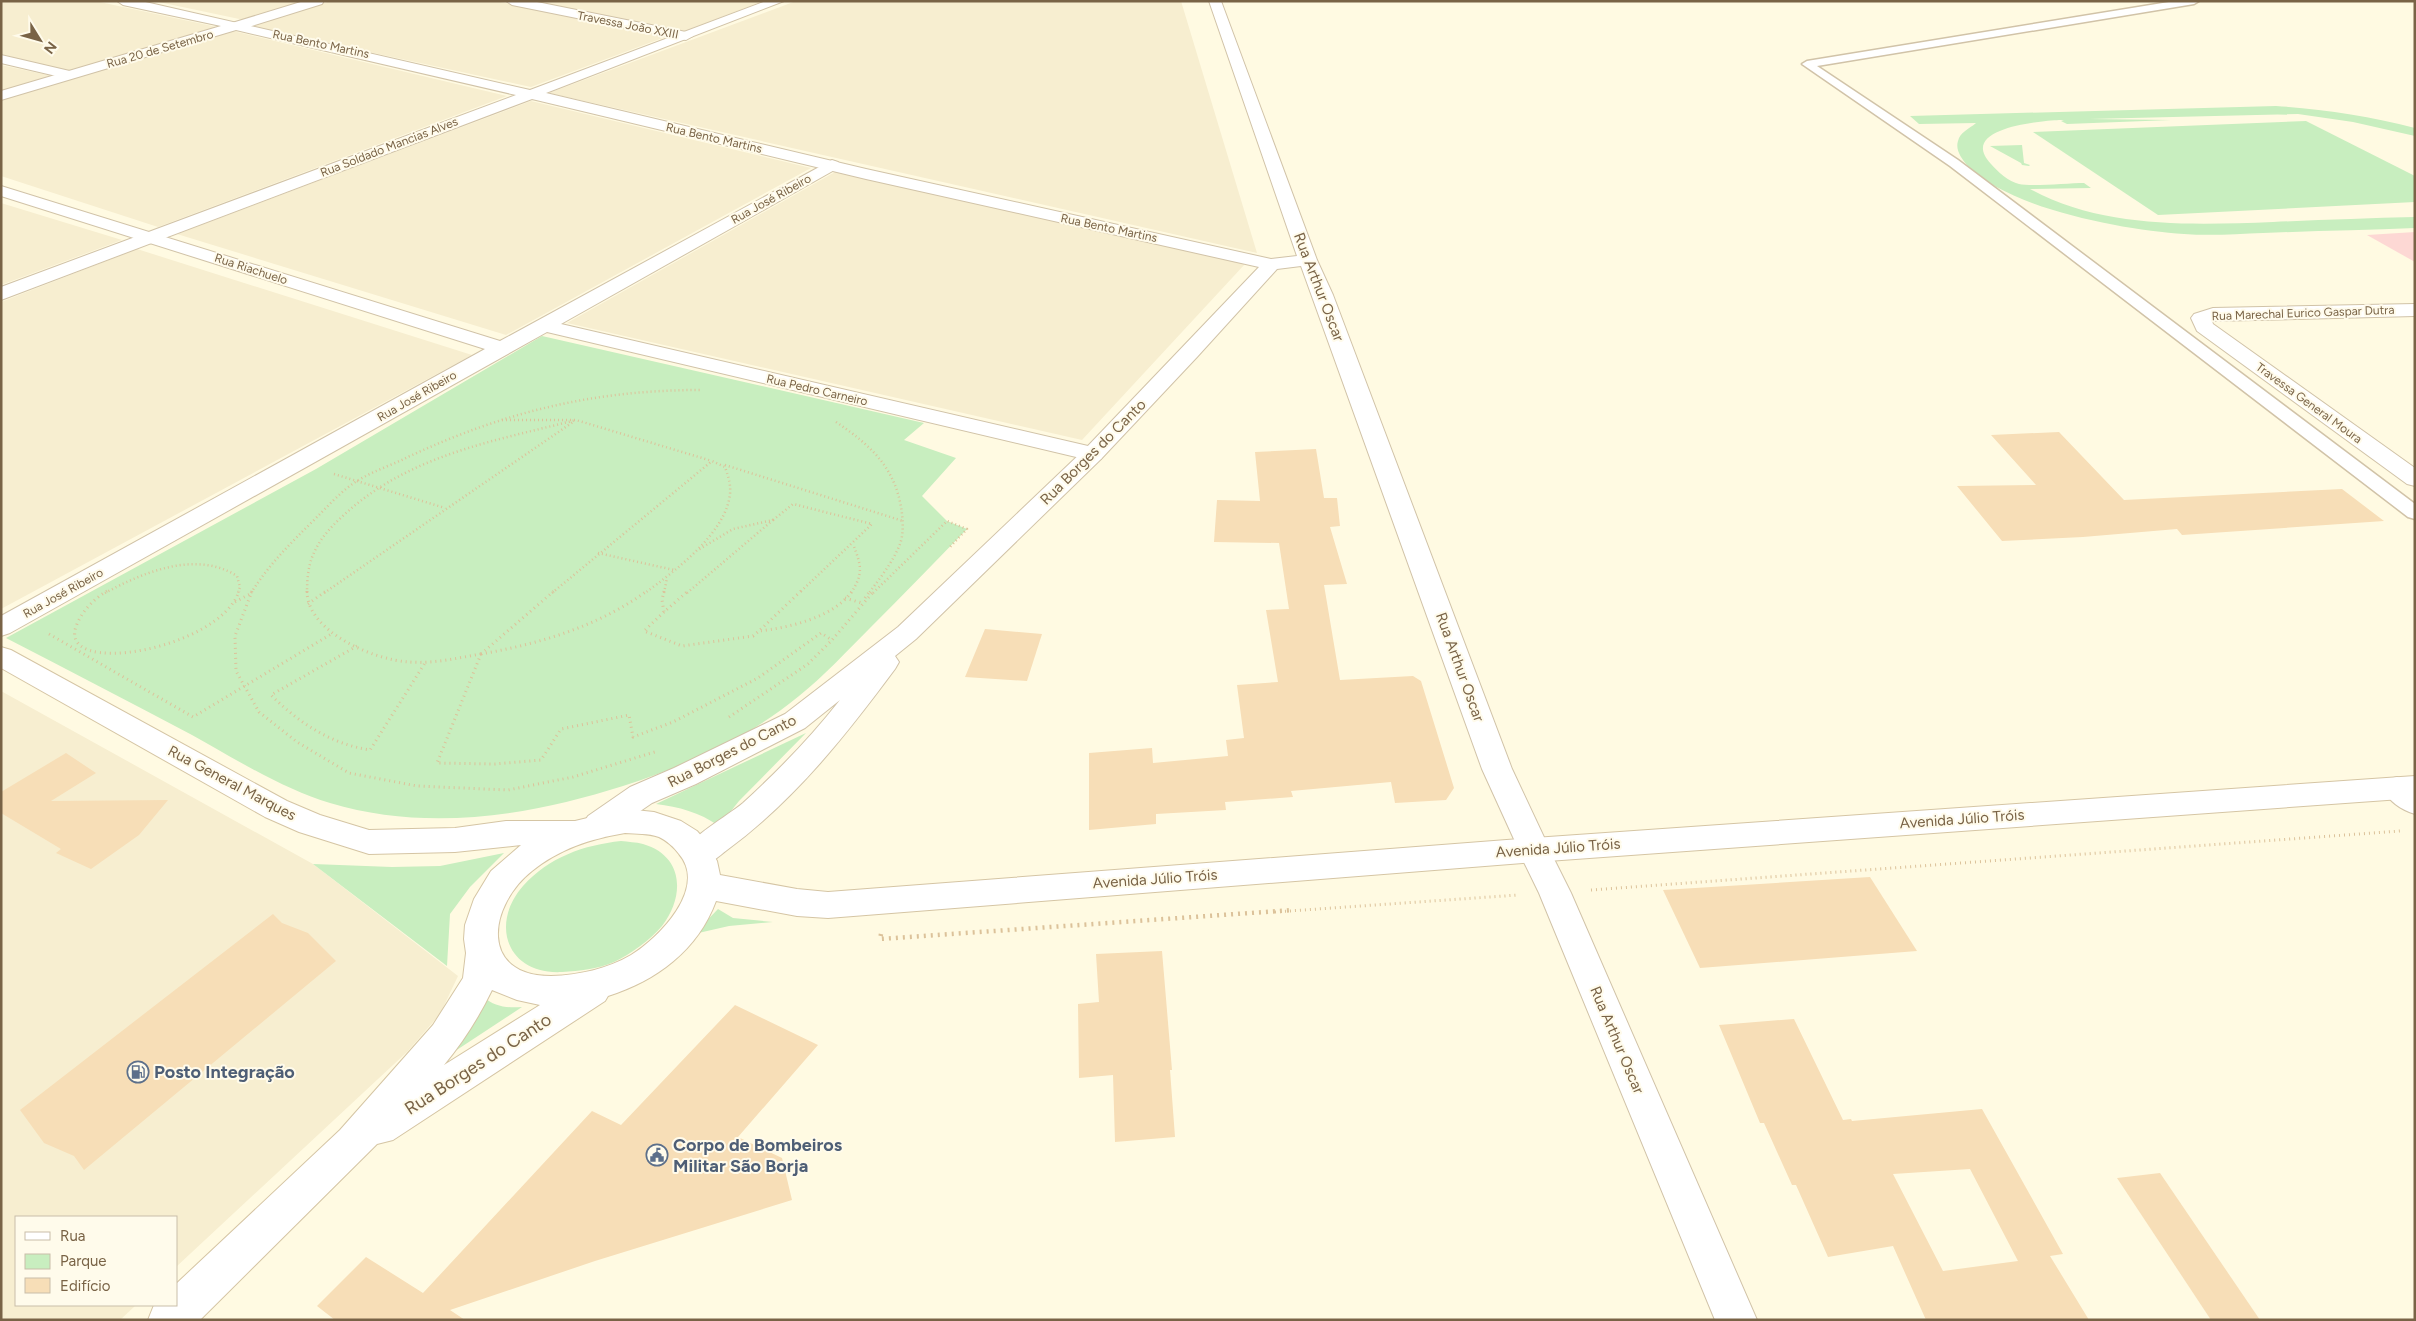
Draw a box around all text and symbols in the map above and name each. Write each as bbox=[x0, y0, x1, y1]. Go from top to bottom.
street label: Travessa João XXIII bbox=[576, 8, 680, 42]
north arrow bbox=[15, 15, 65, 65]
street label: Rua 20 de Setembro bbox=[105, 27, 215, 71]
street label: Rua Bento Martins bbox=[271, 27, 371, 61]
text: N bbox=[40, 38, 60, 57]
street label: Rua Soldado Mancias Alves bbox=[318, 114, 460, 180]
street label: Rua Bento Martins bbox=[665, 120, 764, 156]
street label: Rua José Ribeiro bbox=[729, 171, 813, 227]
street label: Rua Bento Martins bbox=[1059, 211, 1159, 245]
street label: Rua Arthur Oscar bbox=[1290, 230, 1348, 344]
street label: Rua Riachuelo bbox=[213, 251, 289, 287]
street label: Rua Marechal Eurico Gaspar Dutra bbox=[2211, 303, 2395, 323]
street label: Travessa General Moura bbox=[2253, 360, 2365, 446]
street label: Rua José Ribeiro bbox=[375, 368, 459, 424]
street label: Rua Pedro Carneiro bbox=[765, 372, 869, 408]
street label: Rua Borges do Canto bbox=[1036, 395, 1150, 509]
street label: Rua José Ribeiro bbox=[21, 565, 105, 621]
street label: Rua Arthur Oscar bbox=[1432, 610, 1488, 724]
street label: Rua Borges do Canto bbox=[665, 711, 800, 791]
street label: Rua General Marques bbox=[165, 742, 299, 824]
street label: Avenida Júlio Tróis bbox=[1899, 806, 2025, 832]
street label: Avenida Júlio Tróis bbox=[1495, 835, 1621, 861]
street label: Avenida Júlio Tróis bbox=[1092, 866, 1218, 892]
street label: Rua Arthur Oscar bbox=[1586, 984, 1648, 1096]
street label: Rua Borges do Canto bbox=[400, 1008, 556, 1120]
fuel station icon: Posto Integração bbox=[126, 1060, 150, 1084]
place label: Posto Integração bbox=[154, 1061, 295, 1083]
place label: Corpo de Bombeiros Militar São Borja bbox=[673, 1134, 843, 1177]
public building icon: Corpo de Bombeiros Militar São Borja bbox=[645, 1143, 669, 1167]
legend bbox=[15, 1216, 178, 1306]
text: Rua bbox=[60, 1227, 85, 1245]
text: Parque bbox=[60, 1252, 107, 1270]
text: Edifício bbox=[60, 1277, 111, 1295]

